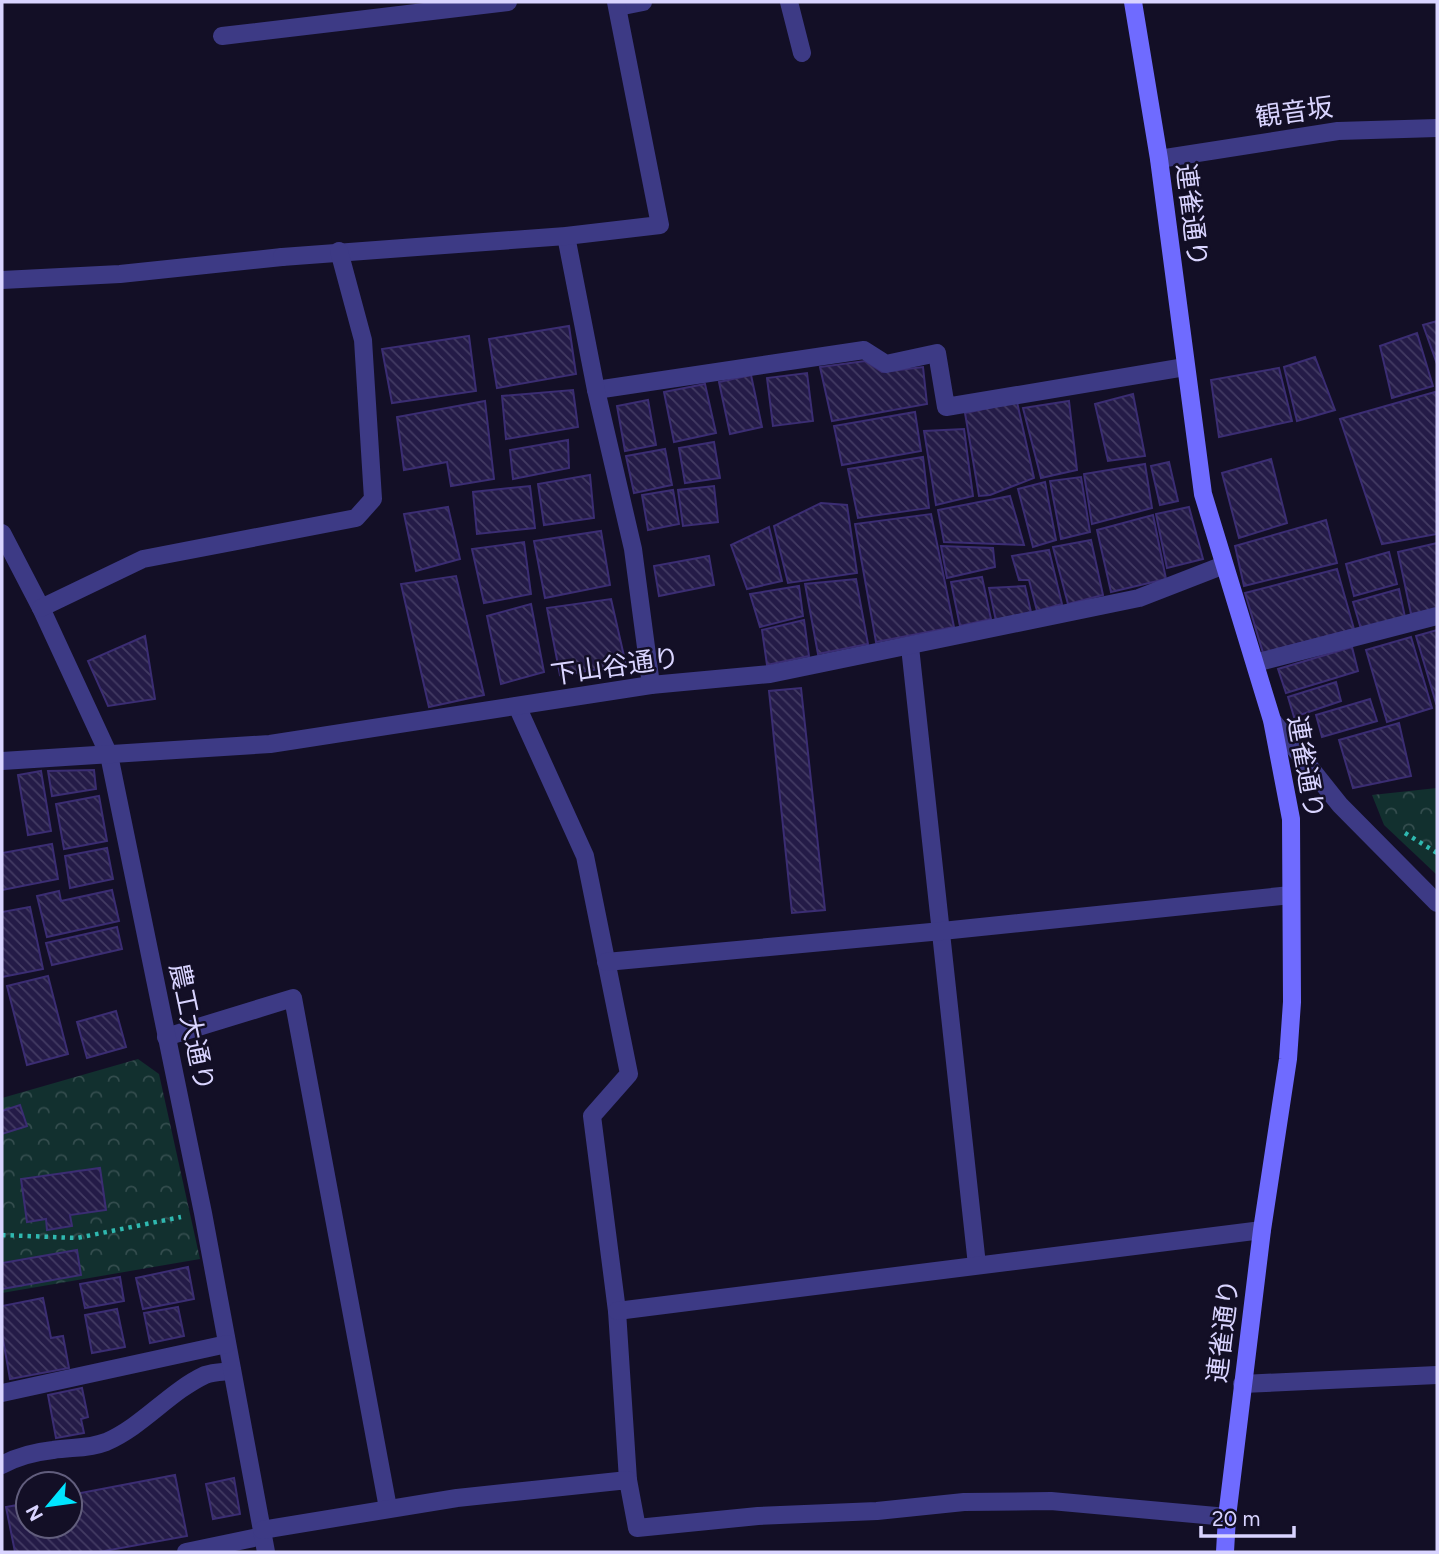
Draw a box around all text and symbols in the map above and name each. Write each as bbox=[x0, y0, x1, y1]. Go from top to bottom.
street label: 観音坂 bbox=[1253, 91, 1335, 133]
street label: 連雀通り bbox=[1170, 161, 1214, 269]
street label: 下山谷通り bbox=[548, 641, 682, 691]
street label: 連雀通り bbox=[1281, 713, 1331, 821]
street label: 農工大通り bbox=[163, 960, 221, 1094]
street label: 連雀通り bbox=[1201, 1277, 1245, 1385]
north arrow bbox=[14, 1470, 84, 1540]
scale bar bbox=[1201, 1494, 1294, 1538]
text: N bbox=[21, 1501, 48, 1525]
text: 20 m bbox=[1212, 1506, 1260, 1531]

